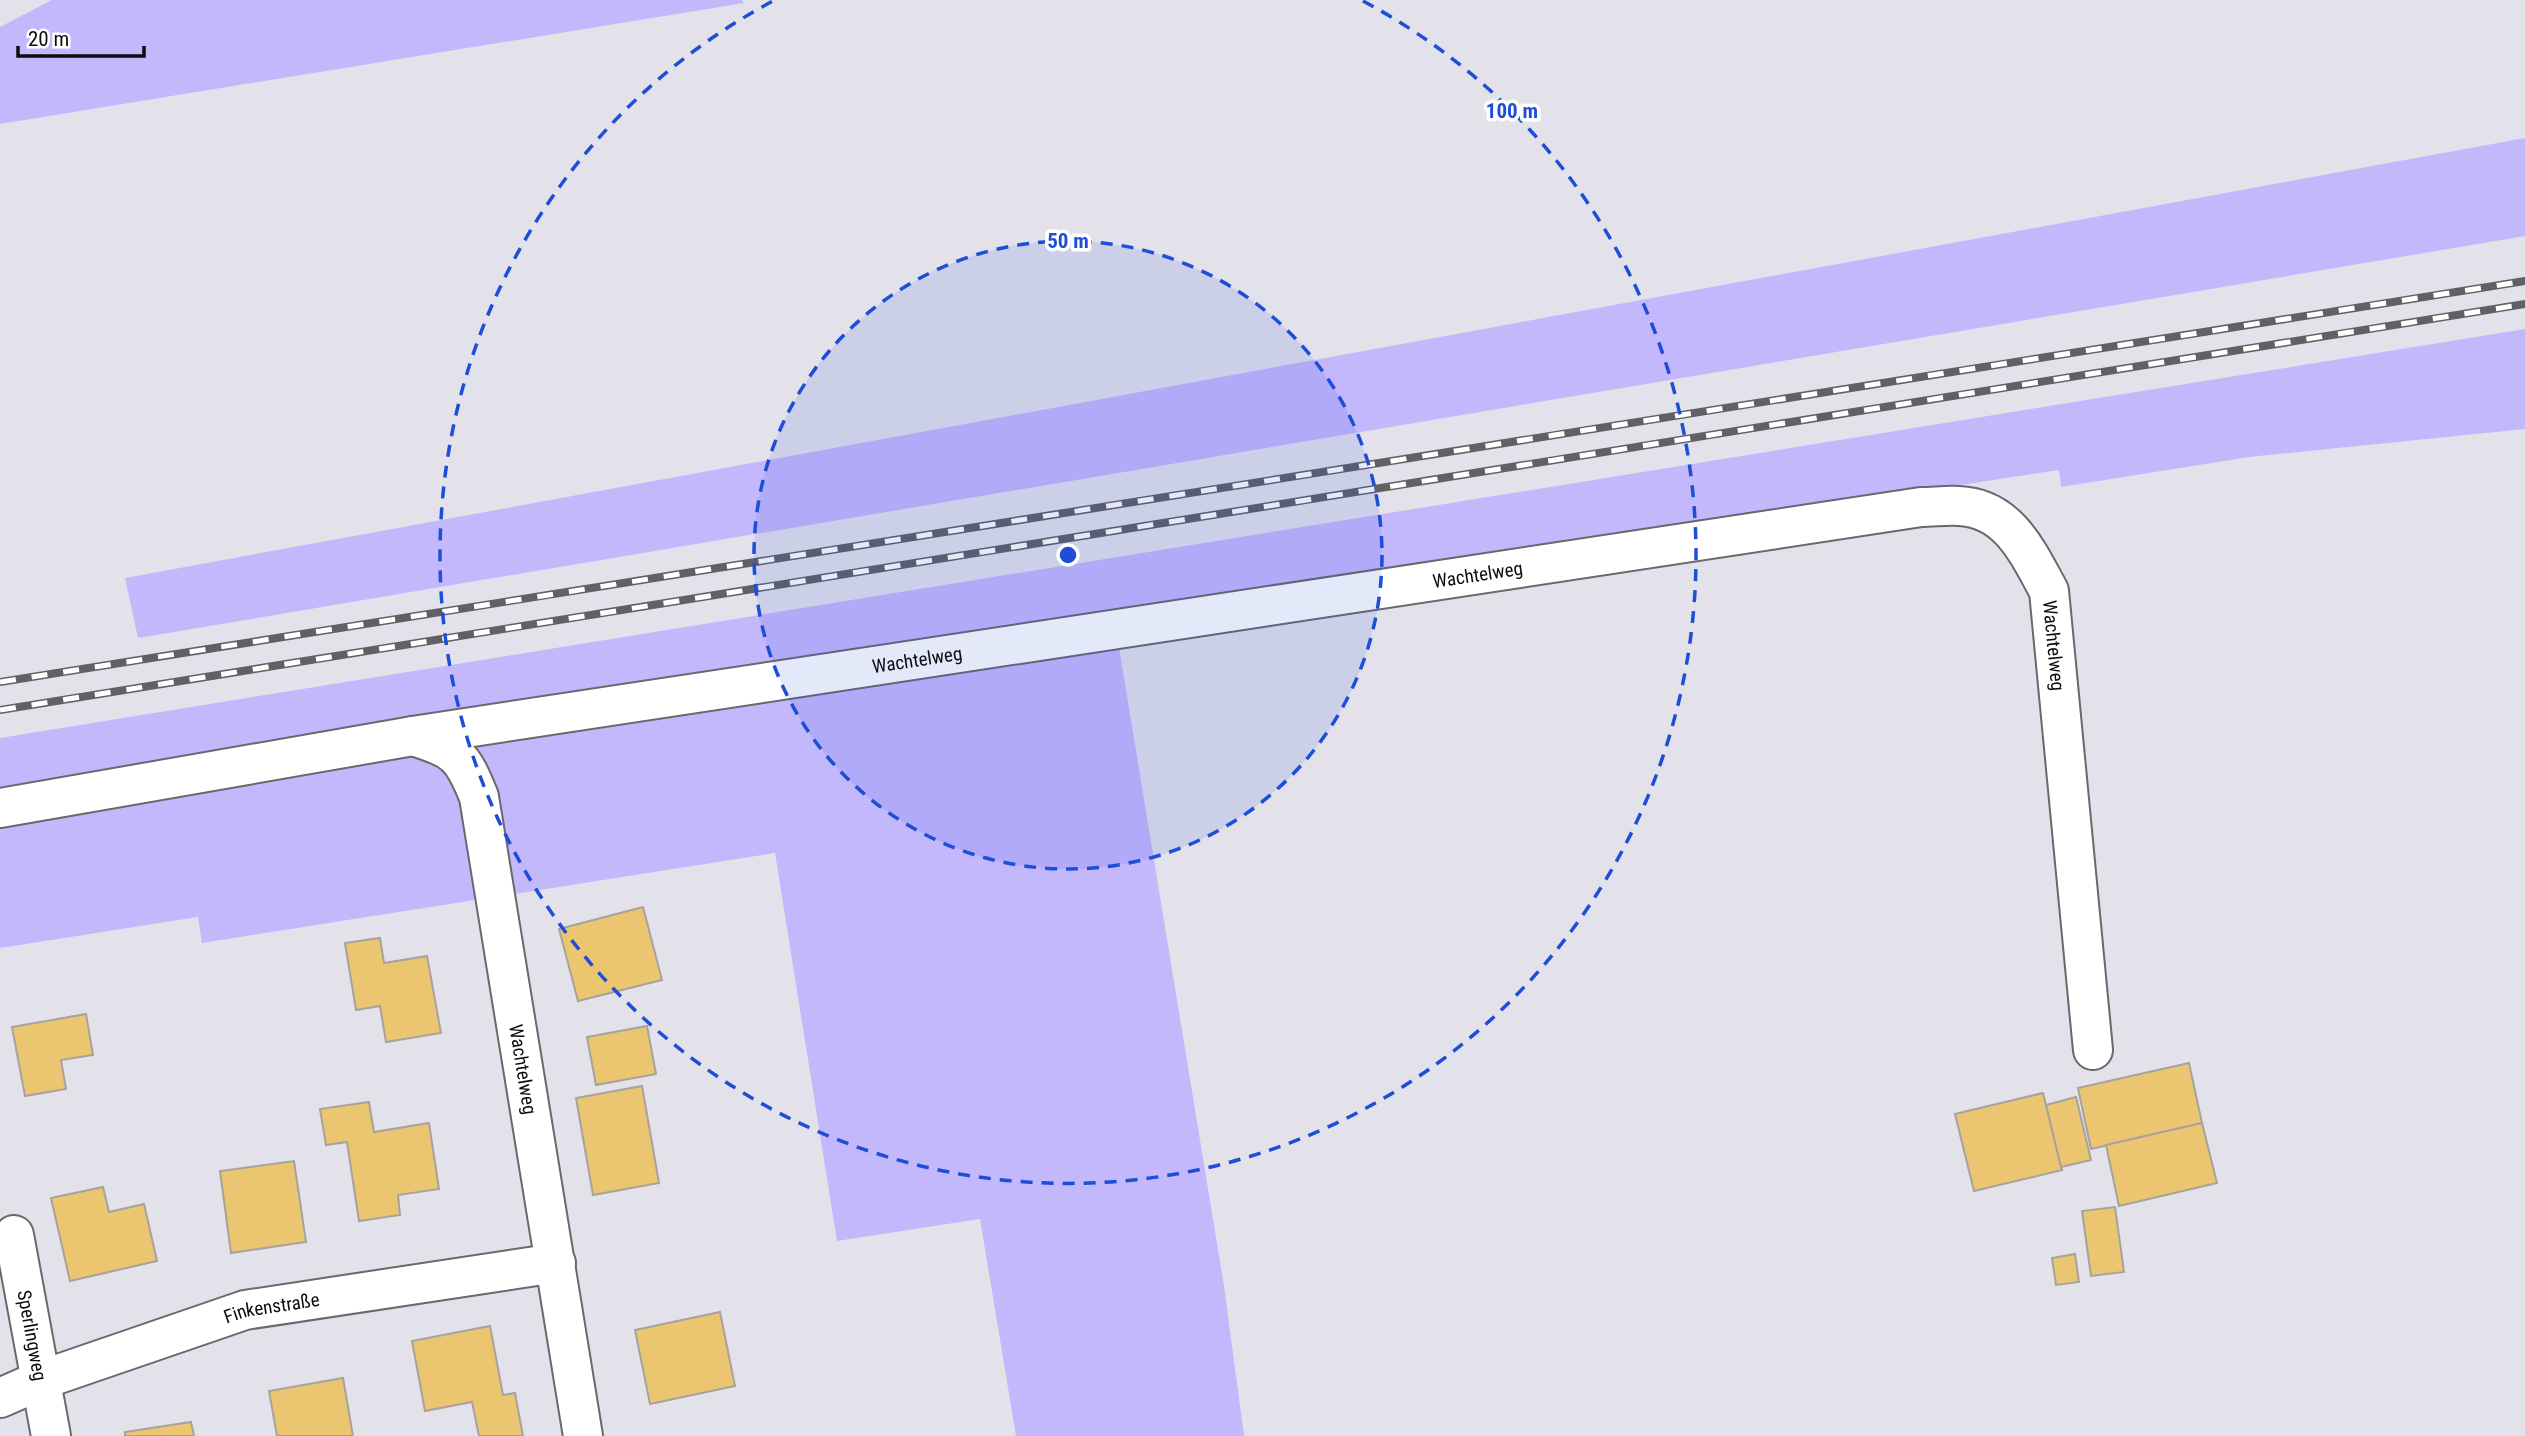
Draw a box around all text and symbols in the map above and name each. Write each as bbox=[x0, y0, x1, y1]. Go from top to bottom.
scale bar bbox=[18, 14, 144, 58]
text: 20 m bbox=[28, 27, 69, 51]
text: 100 m bbox=[1486, 99, 1538, 123]
text: 50 m bbox=[1047, 229, 1089, 253]
centre of rings bbox=[1056, 543, 1080, 567]
street label: Wachtelweg bbox=[1431, 556, 1524, 593]
street label: Wachtelweg bbox=[2038, 599, 2070, 692]
street label: Wachtelweg bbox=[870, 641, 964, 678]
street label: Wachtelweg bbox=[505, 1023, 542, 1116]
street label: Finkenstraße bbox=[221, 1287, 321, 1328]
street label: Sperlingweg bbox=[13, 1288, 52, 1383]

